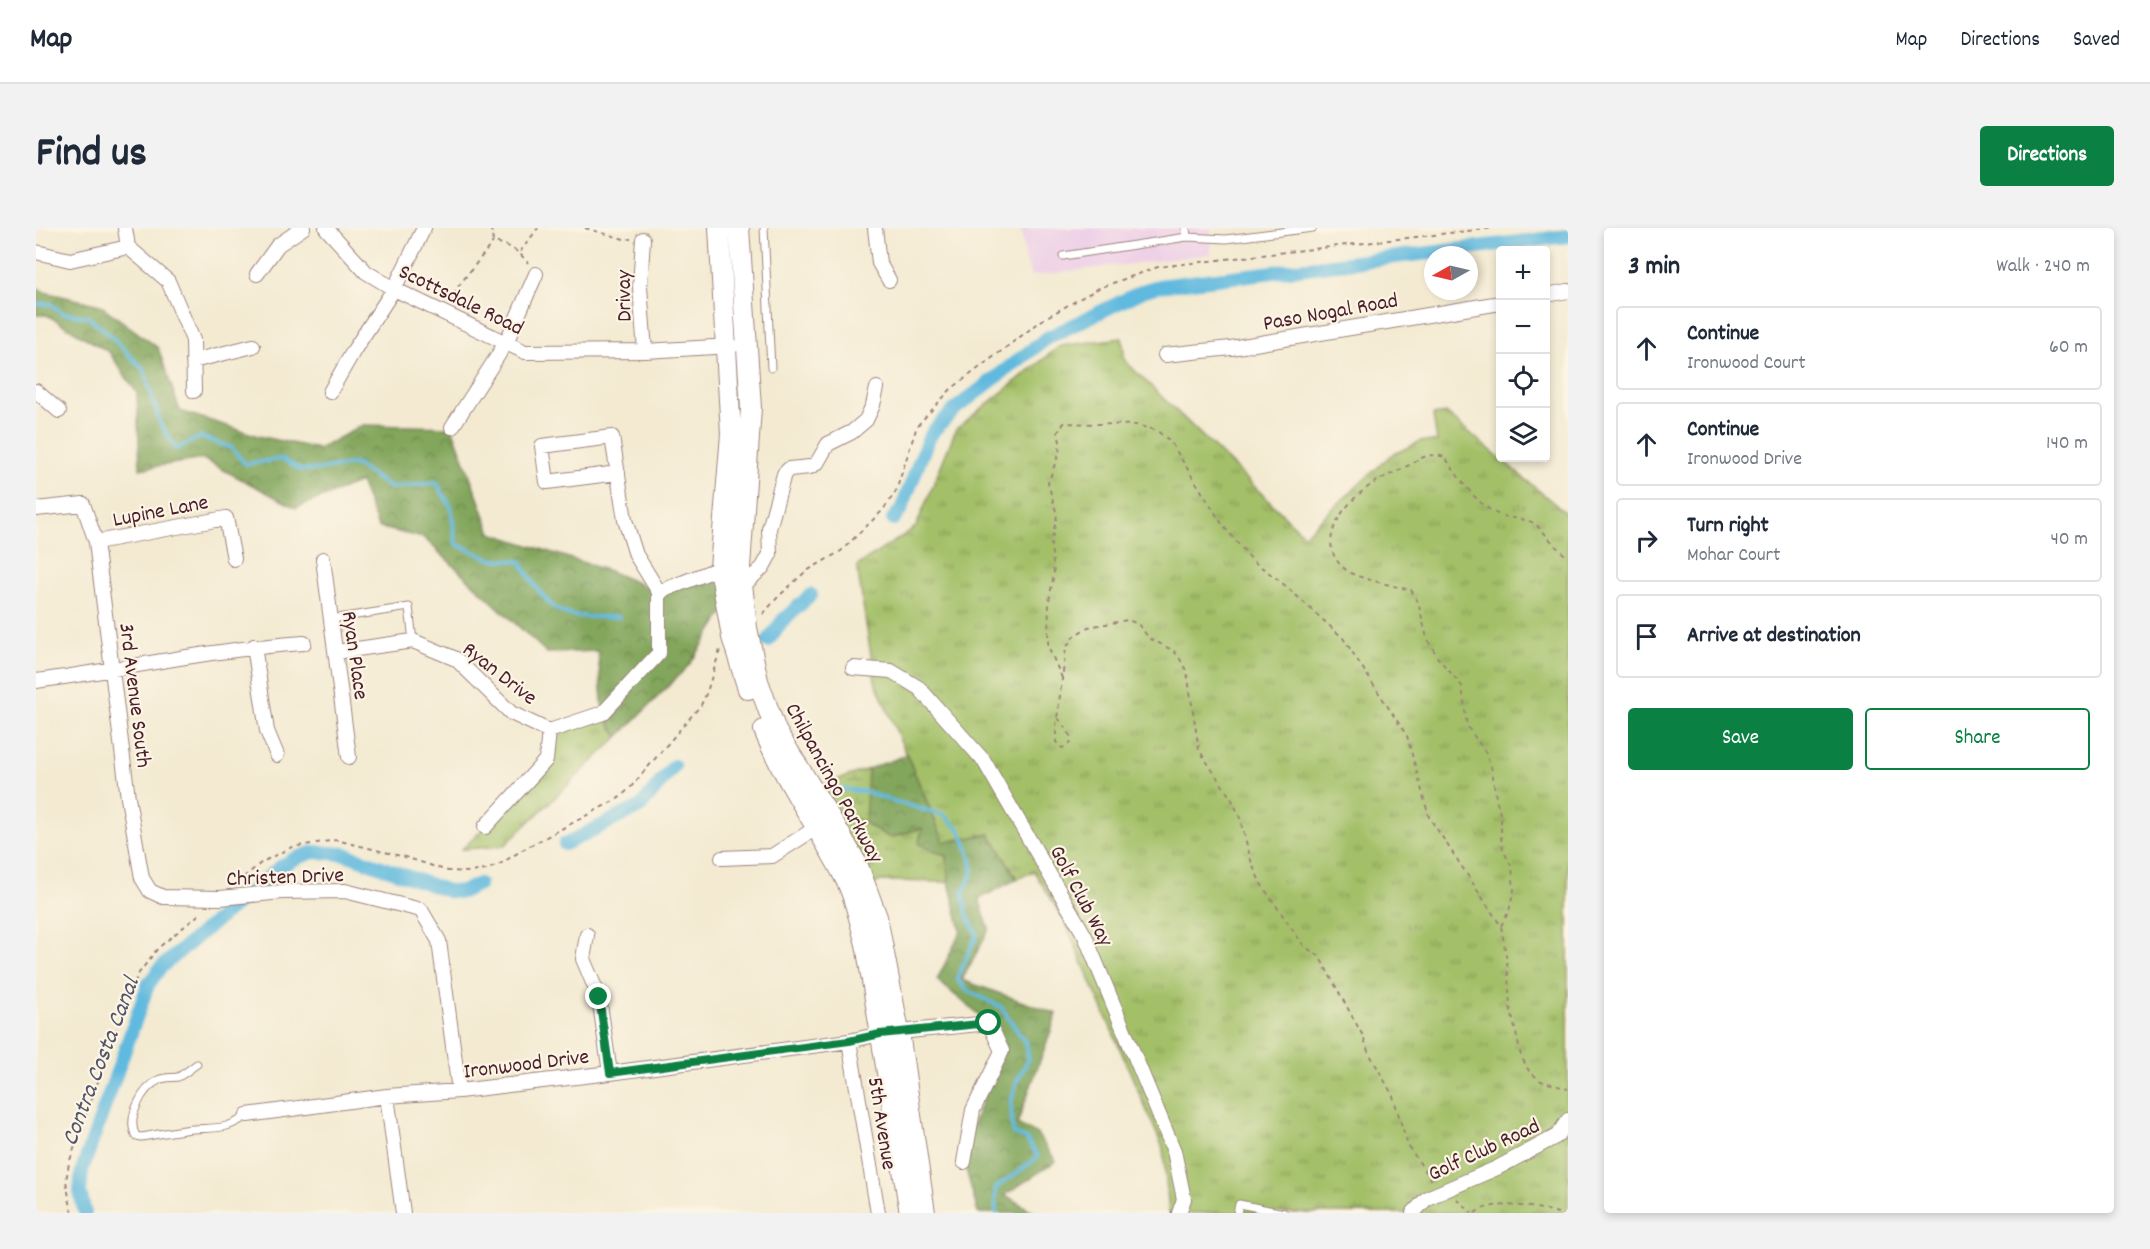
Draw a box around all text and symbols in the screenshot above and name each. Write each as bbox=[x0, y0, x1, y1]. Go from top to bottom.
text: Map bbox=[30, 21, 72, 61]
text: Map bbox=[1896, 26, 1927, 56]
text: Directions bbox=[1960, 26, 2040, 56]
text: Saved bbox=[2073, 26, 2120, 56]
text: Find us bbox=[36, 126, 147, 186]
button: Directions bbox=[1980, 126, 2114, 186]
north arrow bbox=[1424, 246, 1478, 300]
map controls bbox=[1496, 246, 1550, 462]
button: + bbox=[1496, 246, 1550, 300]
text: 3 min bbox=[1628, 249, 1680, 286]
text: Walk · 240 m bbox=[1996, 253, 2090, 281]
street label: Scottsdale Road bbox=[393, 257, 528, 345]
street label: Drivay bbox=[610, 269, 641, 322]
street label: Paso Nogal Road bbox=[1261, 286, 1400, 341]
button: − bbox=[1496, 300, 1550, 354]
text: Continue bbox=[1687, 319, 1759, 350]
icon: ahead bbox=[1630, 332, 1663, 365]
text: 60 m bbox=[2049, 334, 2088, 362]
text: Ironwood Court bbox=[1687, 350, 1806, 378]
button: locate bbox=[1496, 354, 1550, 408]
button: layers bbox=[1496, 408, 1550, 462]
text: Continue bbox=[1687, 415, 1759, 446]
icon: ahead bbox=[1630, 428, 1663, 461]
text: 140 m bbox=[2046, 430, 2088, 458]
text: Ironwood Drive bbox=[1687, 446, 1802, 474]
street label: Lupine Lane bbox=[110, 488, 211, 537]
text: Turn right bbox=[1687, 511, 1769, 542]
icon: right bbox=[1630, 524, 1663, 557]
text: 40 m bbox=[2050, 526, 2088, 554]
text: Mohar Court bbox=[1687, 542, 1780, 570]
street label: Ryan Place bbox=[332, 609, 375, 702]
icon: arrive bbox=[1630, 620, 1663, 653]
street label: 3rd Avenue South bbox=[109, 621, 158, 770]
text: Arrive at destination bbox=[1687, 621, 1861, 652]
street label: Ryan Drive bbox=[455, 636, 543, 714]
street label: Chilpancingo Parkway bbox=[776, 698, 890, 871]
button: Save bbox=[1628, 708, 1853, 770]
button: Share bbox=[1865, 708, 2090, 770]
street label: Golf Club Way bbox=[1040, 840, 1120, 954]
street label: Christen Drive bbox=[226, 861, 345, 896]
water label: Contra Costa Canal bbox=[54, 971, 150, 1151]
route end bbox=[585, 983, 611, 1009]
route start bbox=[975, 1009, 1001, 1035]
street label: Ironwood Drive bbox=[462, 1042, 591, 1089]
street label: 5th Avenue bbox=[858, 1075, 903, 1172]
street label: Golf Club Road bbox=[1423, 1112, 1546, 1191]

